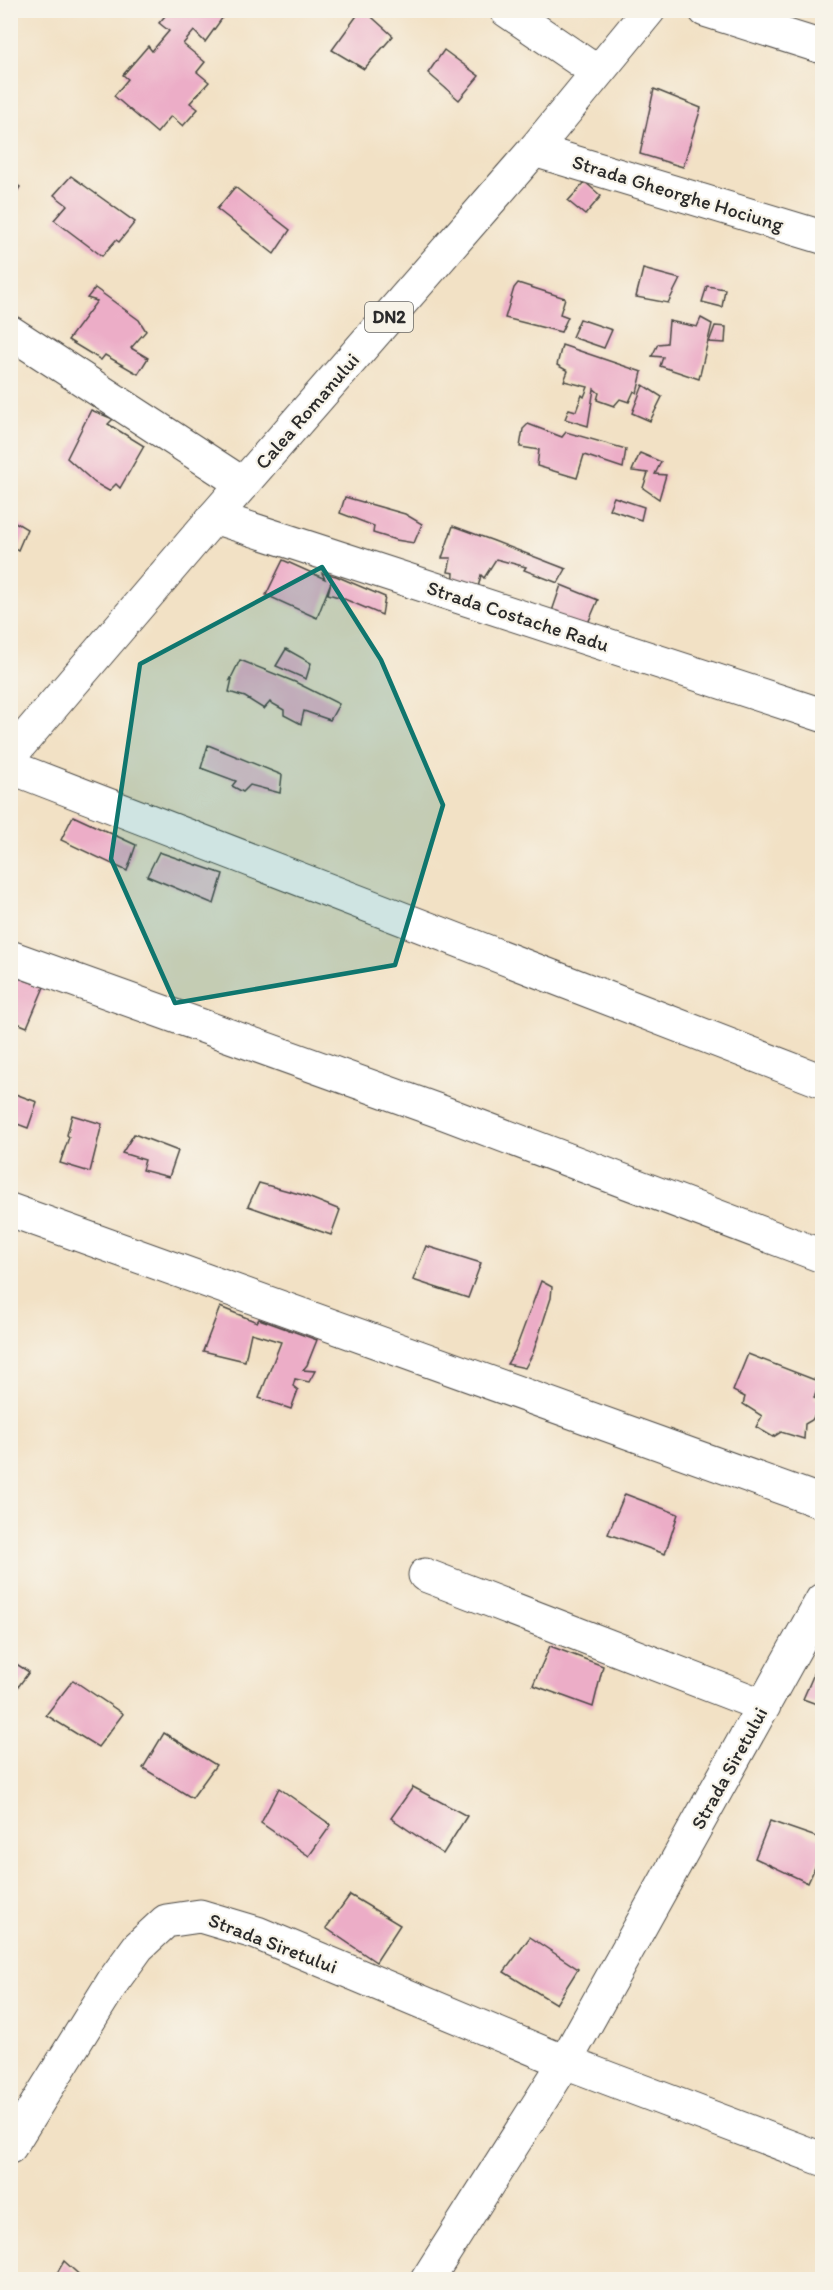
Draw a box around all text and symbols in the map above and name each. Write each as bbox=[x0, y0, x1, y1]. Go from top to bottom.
street label: Strada Gheorghe Hociung bbox=[569, 149, 787, 237]
road number: DN2 bbox=[365, 302, 413, 332]
street label: Calea Romanului bbox=[250, 348, 364, 474]
street label: Strada Costache Radu bbox=[424, 575, 612, 657]
street label: Strada Siretului bbox=[686, 1703, 772, 1833]
street label: Strada Siretului bbox=[205, 1907, 341, 1979]

